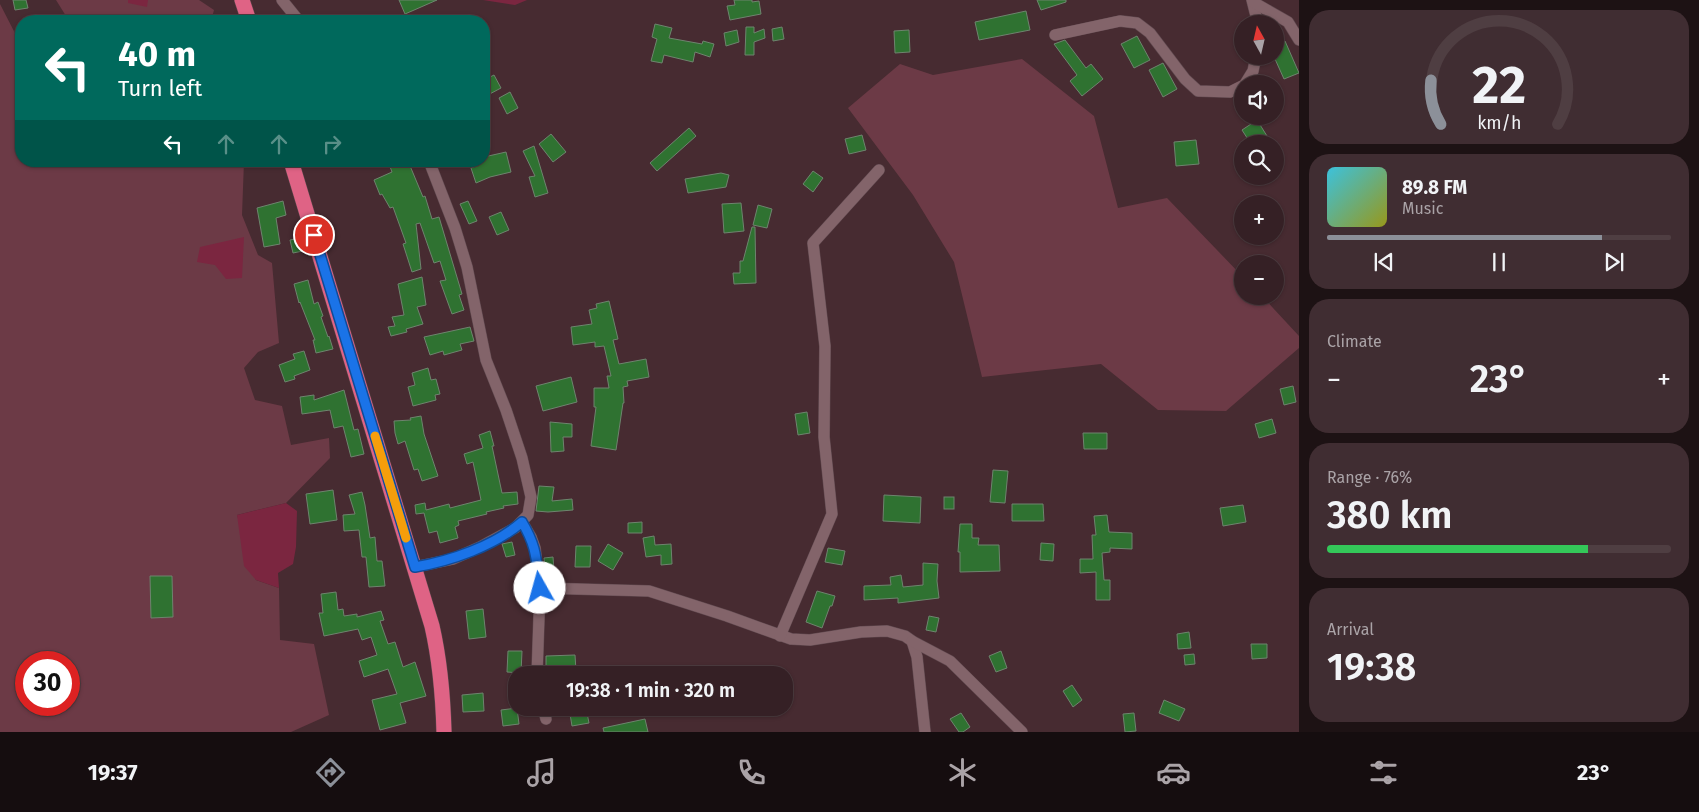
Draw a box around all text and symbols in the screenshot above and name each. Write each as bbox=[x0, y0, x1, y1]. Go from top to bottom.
north arrow bbox=[1234, 15, 1284, 65]
map controls bbox=[1234, 15, 1284, 305]
text: 40 m bbox=[118, 33, 196, 75]
icon: left bbox=[35, 35, 100, 100]
text: 22 bbox=[1472, 54, 1526, 117]
text: Turn left bbox=[118, 75, 202, 102]
button: sound bbox=[1234, 75, 1284, 125]
text: km/h bbox=[1477, 112, 1521, 134]
icon: left bbox=[159, 130, 187, 158]
icon: ahead bbox=[212, 130, 240, 158]
icon: ahead bbox=[265, 130, 293, 158]
icon: right bbox=[318, 130, 346, 158]
button: search bbox=[1234, 135, 1284, 185]
text: 89.8 FM bbox=[1402, 176, 1467, 199]
button: + bbox=[1234, 195, 1284, 245]
text: Music bbox=[1402, 199, 1443, 218]
pin bbox=[293, 214, 335, 256]
icon: arrive bbox=[300, 221, 328, 249]
icon: previous bbox=[1370, 248, 1398, 276]
icon: pause bbox=[1485, 248, 1513, 276]
icon: next bbox=[1600, 248, 1628, 276]
button: − bbox=[1234, 255, 1284, 305]
text: Climate bbox=[1327, 332, 1382, 351]
text: 23° bbox=[1470, 356, 1528, 402]
text: − bbox=[1327, 363, 1341, 396]
text: + bbox=[1657, 363, 1671, 396]
text: Range · 76% bbox=[1327, 468, 1412, 487]
text: 380 km bbox=[1327, 492, 1452, 538]
position arrow bbox=[513, 561, 565, 613]
text: Arrival bbox=[1327, 620, 1374, 639]
text: 19:38 bbox=[1327, 644, 1416, 690]
speed limit sign: 30 bbox=[15, 651, 80, 716]
text: 19:38 · 1 min · 320 m bbox=[566, 679, 735, 702]
icon: directions bbox=[313, 755, 348, 790]
icon: music bbox=[524, 755, 559, 790]
icon: phone bbox=[734, 755, 769, 790]
icon: climate bbox=[945, 755, 980, 790]
icon: car bbox=[1156, 755, 1191, 790]
icon: filters bbox=[1366, 755, 1401, 790]
text: 19:37 bbox=[88, 759, 138, 786]
text: 23° bbox=[1577, 759, 1611, 786]

